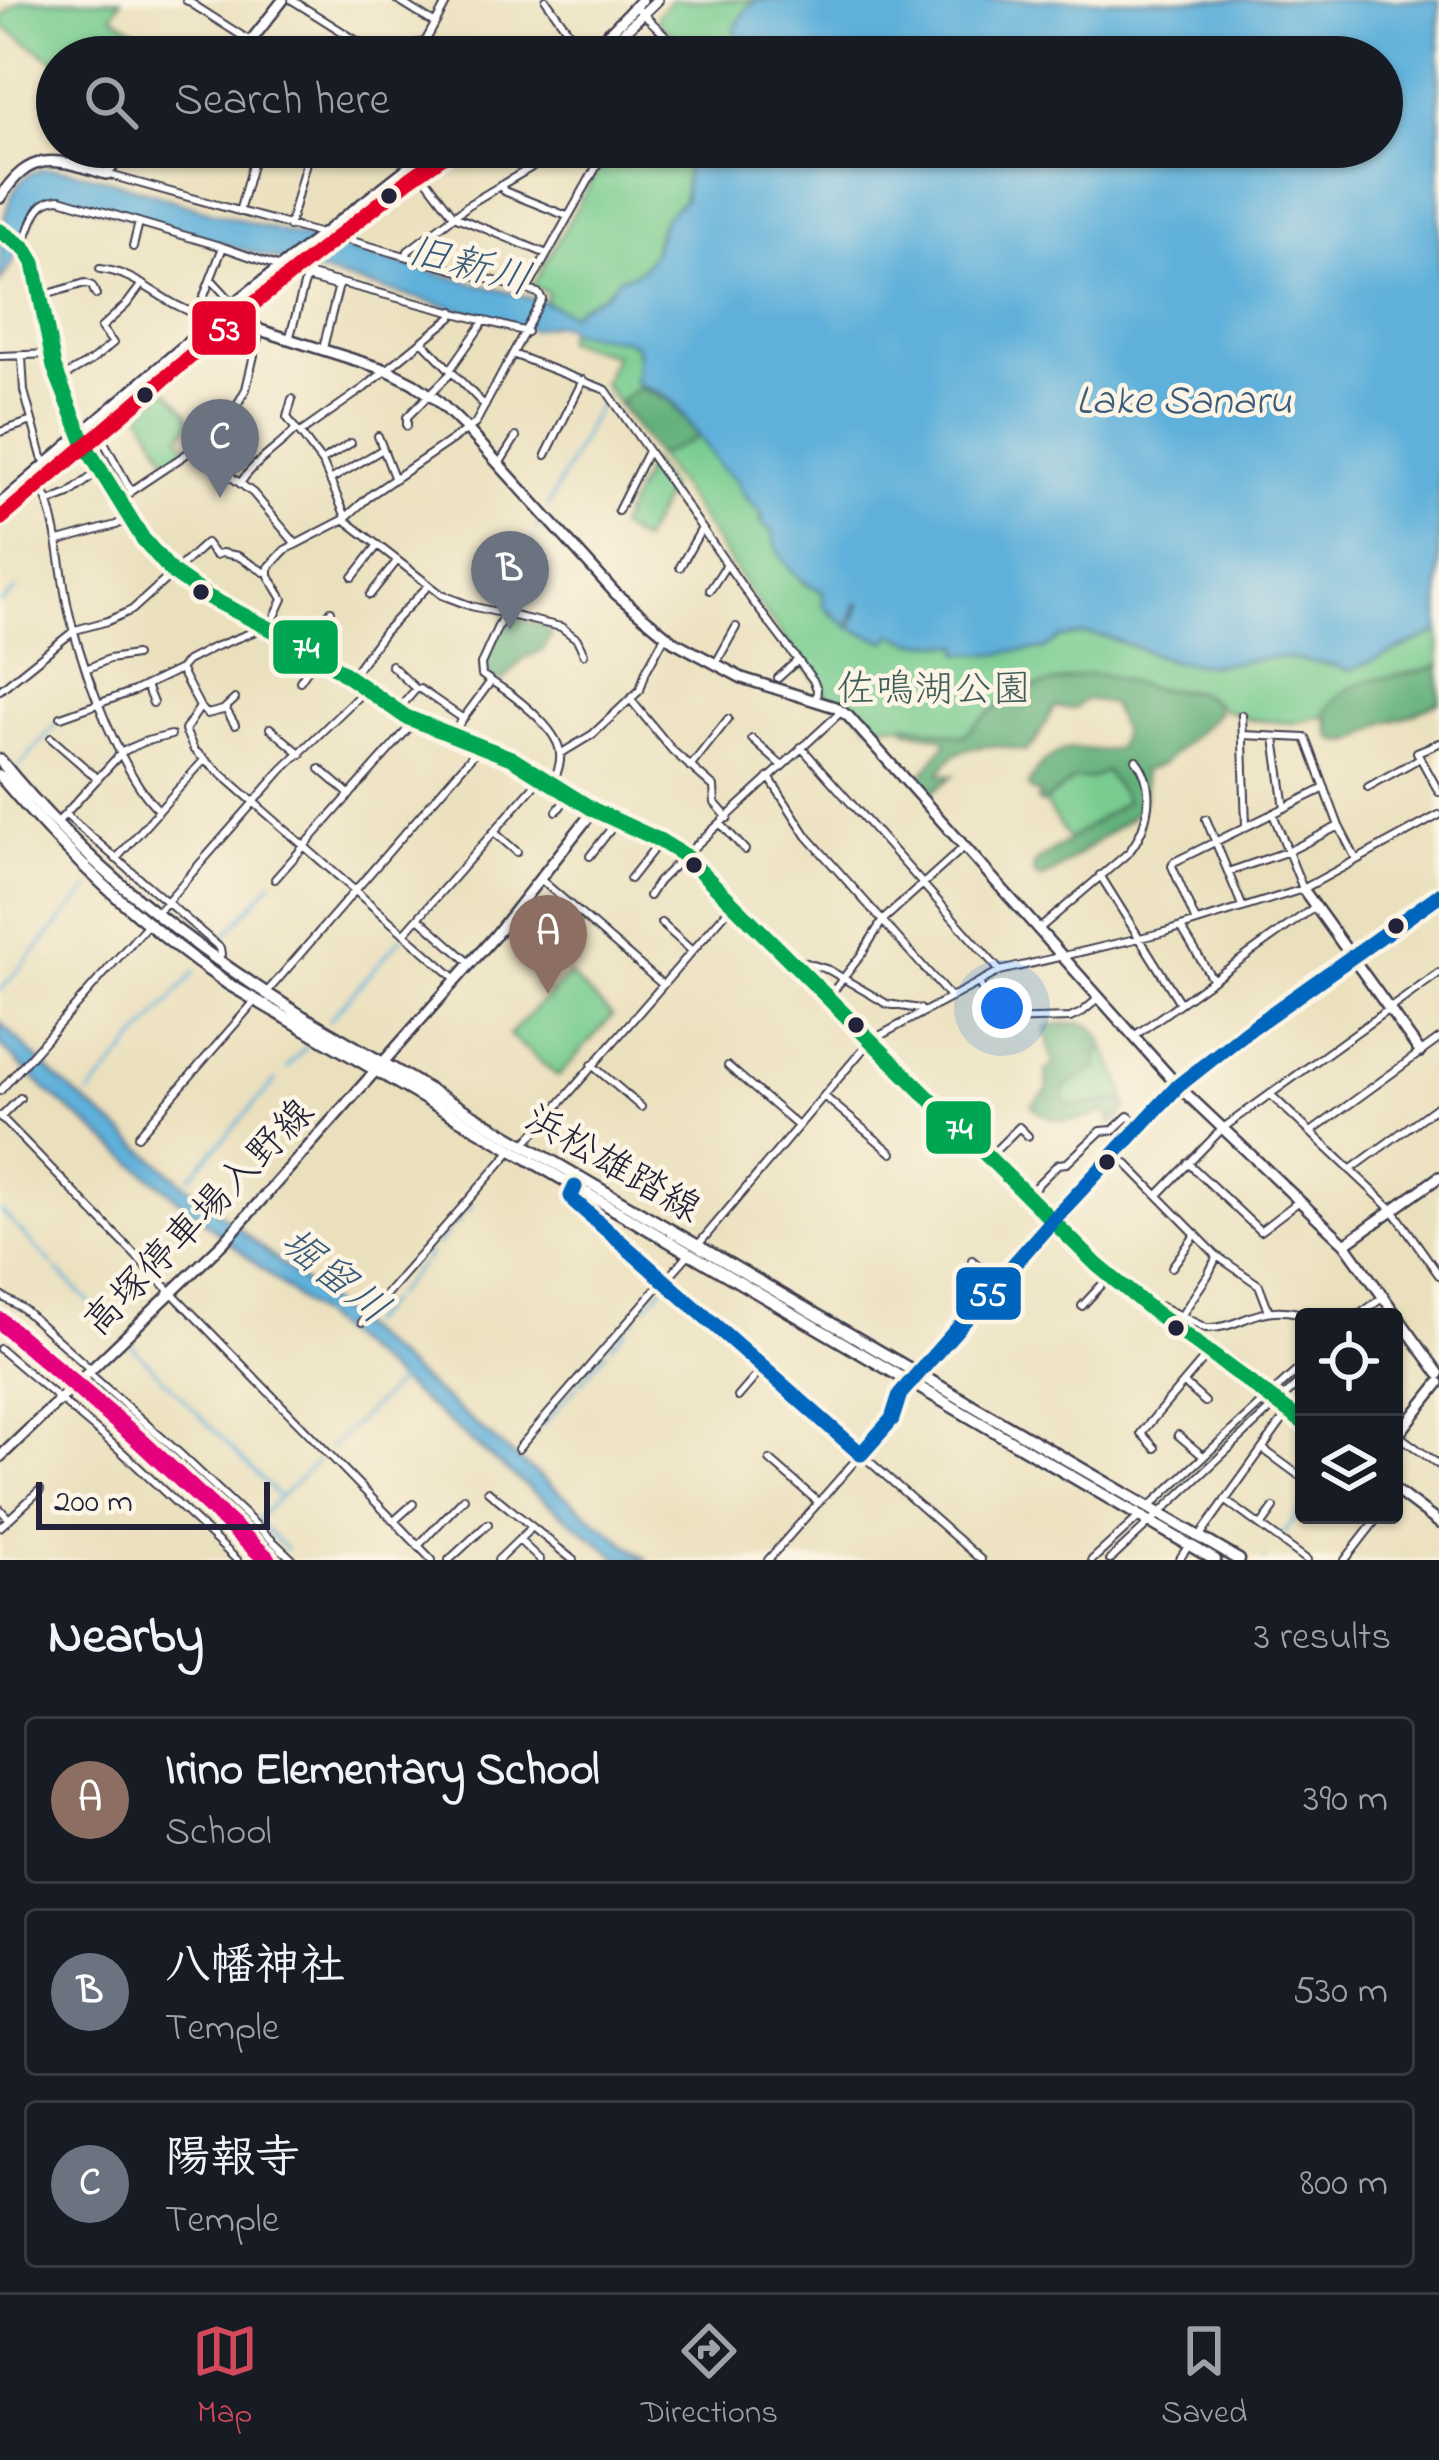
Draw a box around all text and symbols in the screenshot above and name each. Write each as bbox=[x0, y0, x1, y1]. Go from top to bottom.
search box bbox=[36, 36, 1403, 168]
icon: search bbox=[78, 69, 144, 135]
text: Search here bbox=[174, 69, 390, 135]
unlabelled marker bbox=[378, 185, 400, 207]
water label: 旧新川 bbox=[400, 222, 538, 313]
line badge: 53 bbox=[190, 299, 258, 357]
text: 53 bbox=[208, 308, 240, 356]
water label: Lake Sanaru bbox=[1076, 372, 1292, 433]
unlabelled marker bbox=[134, 384, 156, 406]
pin: C bbox=[181, 399, 259, 498]
pin: B bbox=[471, 531, 549, 630]
unlabelled marker bbox=[190, 581, 212, 603]
line badge: 74 bbox=[271, 618, 340, 676]
text: 74 bbox=[292, 626, 320, 674]
park label: 佐鳴湖公園 bbox=[836, 663, 1032, 720]
unlabelled marker bbox=[683, 854, 705, 876]
pin: A bbox=[509, 895, 587, 994]
unlabelled marker bbox=[1385, 915, 1407, 937]
your location bbox=[972, 978, 1032, 1038]
unlabelled marker bbox=[845, 1014, 867, 1036]
street label: 高塚停車場入野線 bbox=[71, 1087, 329, 1351]
street label: 浜松雄踏線 bbox=[513, 1092, 710, 1239]
line badge: 74 bbox=[924, 1099, 993, 1156]
text: 74 bbox=[945, 1107, 973, 1155]
unlabelled marker bbox=[1096, 1151, 1118, 1173]
water label: 堀留川 bbox=[265, 1214, 401, 1341]
line badge: 55 bbox=[954, 1265, 1023, 1322]
text: 55 bbox=[969, 1273, 1007, 1321]
map controls bbox=[1295, 1308, 1403, 1524]
button: locate bbox=[1295, 1308, 1403, 1416]
unlabelled marker bbox=[1165, 1317, 1187, 1339]
button: layers bbox=[1295, 1416, 1403, 1524]
scale bar bbox=[36, 1476, 270, 1529]
text: 200 m bbox=[54, 1479, 133, 1527]
text: Nearby bbox=[48, 1601, 204, 1676]
text: 3 results bbox=[1254, 1610, 1391, 1667]
text: Irino Elementary School bbox=[165, 1739, 600, 1805]
text: A bbox=[78, 1772, 102, 1829]
text: 390 m bbox=[1303, 1772, 1388, 1829]
text: School bbox=[165, 1805, 272, 1862]
text: 八幡神社 bbox=[165, 1935, 345, 2001]
text: B bbox=[77, 1964, 103, 2021]
text: 530 m bbox=[1293, 1964, 1388, 2021]
text: Temple bbox=[165, 2001, 279, 2058]
text: 陽報寺 bbox=[165, 2127, 300, 2193]
text: C bbox=[79, 2156, 101, 2213]
text: 800 m bbox=[1300, 2156, 1388, 2213]
text: Temple bbox=[165, 2193, 279, 2250]
tab: Map bbox=[192, 2318, 258, 2438]
tab: Directions bbox=[641, 2318, 778, 2438]
tab: Saved bbox=[1161, 2318, 1247, 2438]

